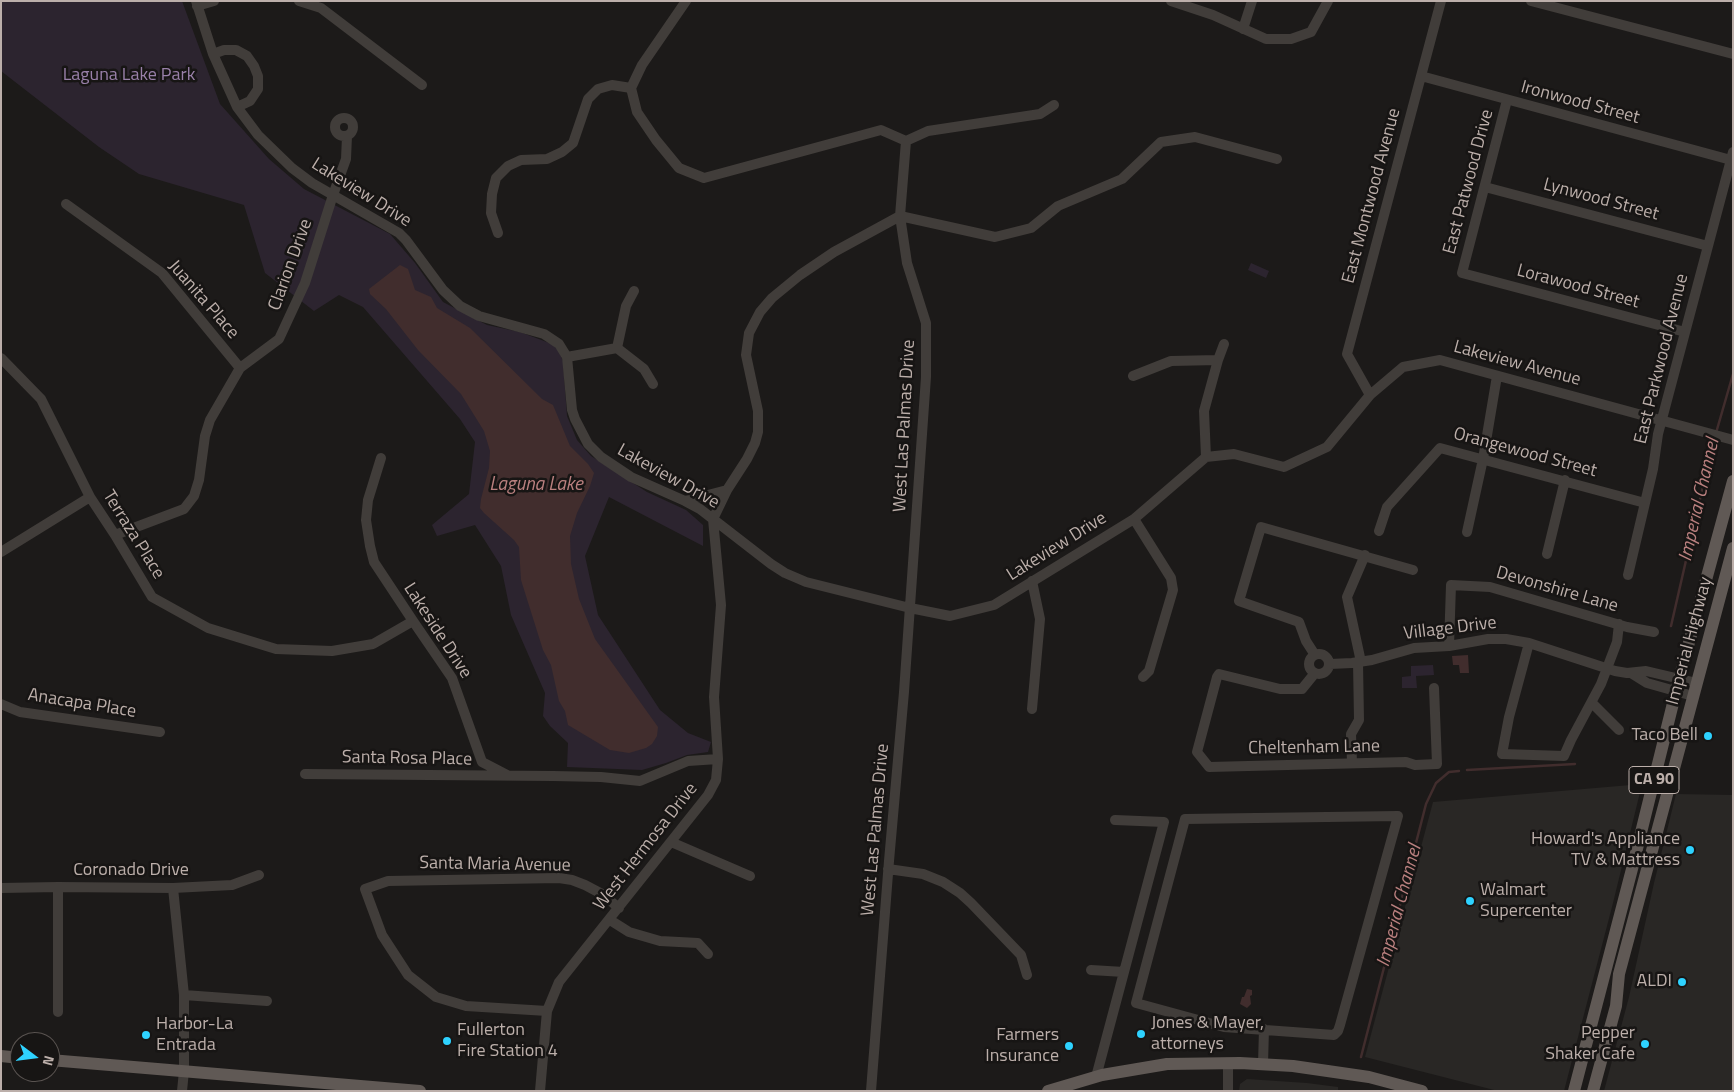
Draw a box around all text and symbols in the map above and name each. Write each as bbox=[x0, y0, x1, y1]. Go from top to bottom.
park label: Laguna Lake Park bbox=[63, 65, 195, 87]
street label: Ironwood Street bbox=[1518, 77, 1642, 129]
street label: East Montwood Avenue bbox=[1338, 106, 1406, 286]
street label: East Patwood Drive bbox=[1439, 107, 1499, 257]
street label: Lakeview Drive bbox=[307, 154, 415, 232]
street label: Lynwood Street bbox=[1541, 174, 1661, 226]
street label: Clarion Drive bbox=[264, 216, 318, 314]
street label: Juanita Place bbox=[163, 256, 243, 344]
street label: Lorawood Street bbox=[1514, 260, 1642, 314]
street label: East Parkwood Avenue bbox=[1630, 272, 1694, 446]
street label: Lakeview Avenue bbox=[1451, 337, 1583, 391]
street label: West Las Palmas Drive bbox=[890, 339, 920, 513]
street label: Orangewood Street bbox=[1451, 423, 1599, 483]
water label: Imperial Channel bbox=[1675, 436, 1725, 564]
street label: Lakeview Drive bbox=[613, 440, 723, 514]
water label: Laguna Lake bbox=[489, 474, 583, 496]
street label: Terraza Place bbox=[97, 487, 169, 583]
street label: Lakeview Drive bbox=[1003, 508, 1111, 586]
street label: Devonshire Lane bbox=[1494, 562, 1620, 618]
street label: Imperial Highway bbox=[1663, 575, 1717, 707]
street label: Lakeside Drive bbox=[398, 579, 476, 683]
street label: Village Drive bbox=[1402, 613, 1498, 645]
street label: Anacapa Place bbox=[26, 685, 138, 723]
place label: Taco Bell bbox=[1631, 725, 1698, 747]
marker: Taco Bell bbox=[1702, 730, 1714, 742]
street label: Cheltenham Lane bbox=[1248, 736, 1380, 760]
street label: West Las Palmas Drive bbox=[858, 743, 894, 917]
street label: Santa Rosa Place bbox=[342, 747, 472, 771]
road number: CA 90 bbox=[1629, 766, 1679, 794]
street label: West Hermosa Drive bbox=[589, 779, 703, 915]
place label: Howard's Appliance TV & Mattress bbox=[1531, 829, 1680, 872]
water label: Imperial Channel bbox=[1373, 842, 1427, 970]
marker: Howard's Appliance TV & Mattress bbox=[1684, 844, 1696, 856]
street label: Santa Maria Avenue bbox=[419, 853, 571, 877]
street label: Coronado Drive bbox=[73, 860, 189, 882]
place label: Walmart Supercenter bbox=[1480, 880, 1572, 922]
marker: Walmart Supercenter bbox=[1464, 895, 1476, 907]
place label: ALDI bbox=[1637, 971, 1672, 993]
marker: ALDI bbox=[1676, 976, 1688, 988]
place label: Jones & Mayer, attorneys bbox=[1151, 1013, 1264, 1056]
place label: Harbor-La Entrada bbox=[156, 1014, 233, 1056]
place label: Fullerton Fire Station 4 bbox=[457, 1020, 558, 1062]
place label: Pepper Shaker Cafe bbox=[1545, 1023, 1635, 1066]
place label: Farmers Insurance bbox=[985, 1025, 1059, 1068]
marker: Jones & Mayer, attorneys bbox=[1135, 1028, 1147, 1040]
marker: Harbor-La Entrada bbox=[140, 1029, 152, 1041]
north arrow bbox=[10, 1032, 60, 1082]
marker: Fullerton Fire Station 4 bbox=[441, 1035, 453, 1047]
marker: Pepper Shaker Cafe bbox=[1639, 1038, 1651, 1050]
marker: Farmers Insurance bbox=[1063, 1040, 1075, 1052]
text: N bbox=[38, 1053, 60, 1068]

